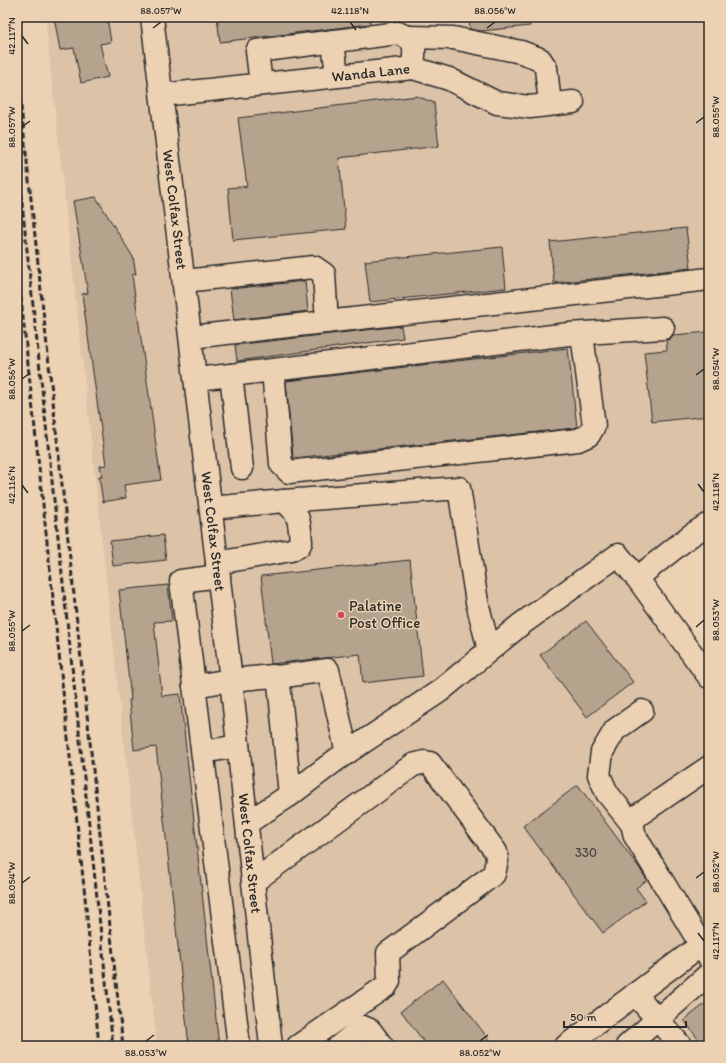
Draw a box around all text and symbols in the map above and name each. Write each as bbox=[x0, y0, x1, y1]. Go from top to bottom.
text: 88.057°W bbox=[140, 4, 182, 17]
text: 42.118°N bbox=[331, 4, 369, 17]
text: 88.056°W bbox=[474, 4, 516, 17]
text: 42.117°N bbox=[5, 17, 18, 55]
street label: Wanda Lane bbox=[331, 59, 411, 86]
text: 88.055°W bbox=[709, 96, 722, 138]
text: 88.057°W bbox=[5, 106, 18, 148]
street label: West Colfax Street bbox=[159, 149, 191, 271]
text: 88.054°W bbox=[709, 347, 722, 390]
text: 88.056°W bbox=[5, 358, 18, 400]
text: 42.116°N bbox=[5, 466, 18, 504]
street label: West Colfax Street bbox=[197, 470, 229, 593]
text: 42.118°N bbox=[709, 473, 722, 511]
place label: Palatine Post Office bbox=[349, 597, 420, 632]
text: 88.053°W bbox=[709, 599, 722, 641]
text: 88.055°W bbox=[5, 610, 18, 652]
marker: Palatine Post Office bbox=[336, 610, 346, 620]
street label: West Colfax Street bbox=[234, 792, 265, 915]
house number: 330 bbox=[575, 845, 597, 860]
text: 88.052°W bbox=[709, 851, 722, 893]
text: 88.054°W bbox=[5, 861, 18, 904]
text: 42.117°N bbox=[709, 922, 722, 960]
scale bar bbox=[564, 1003, 686, 1029]
text: 50 m bbox=[570, 1010, 596, 1024]
text: 88.053°W bbox=[125, 1046, 167, 1059]
text: 88.052°W bbox=[459, 1046, 501, 1059]

